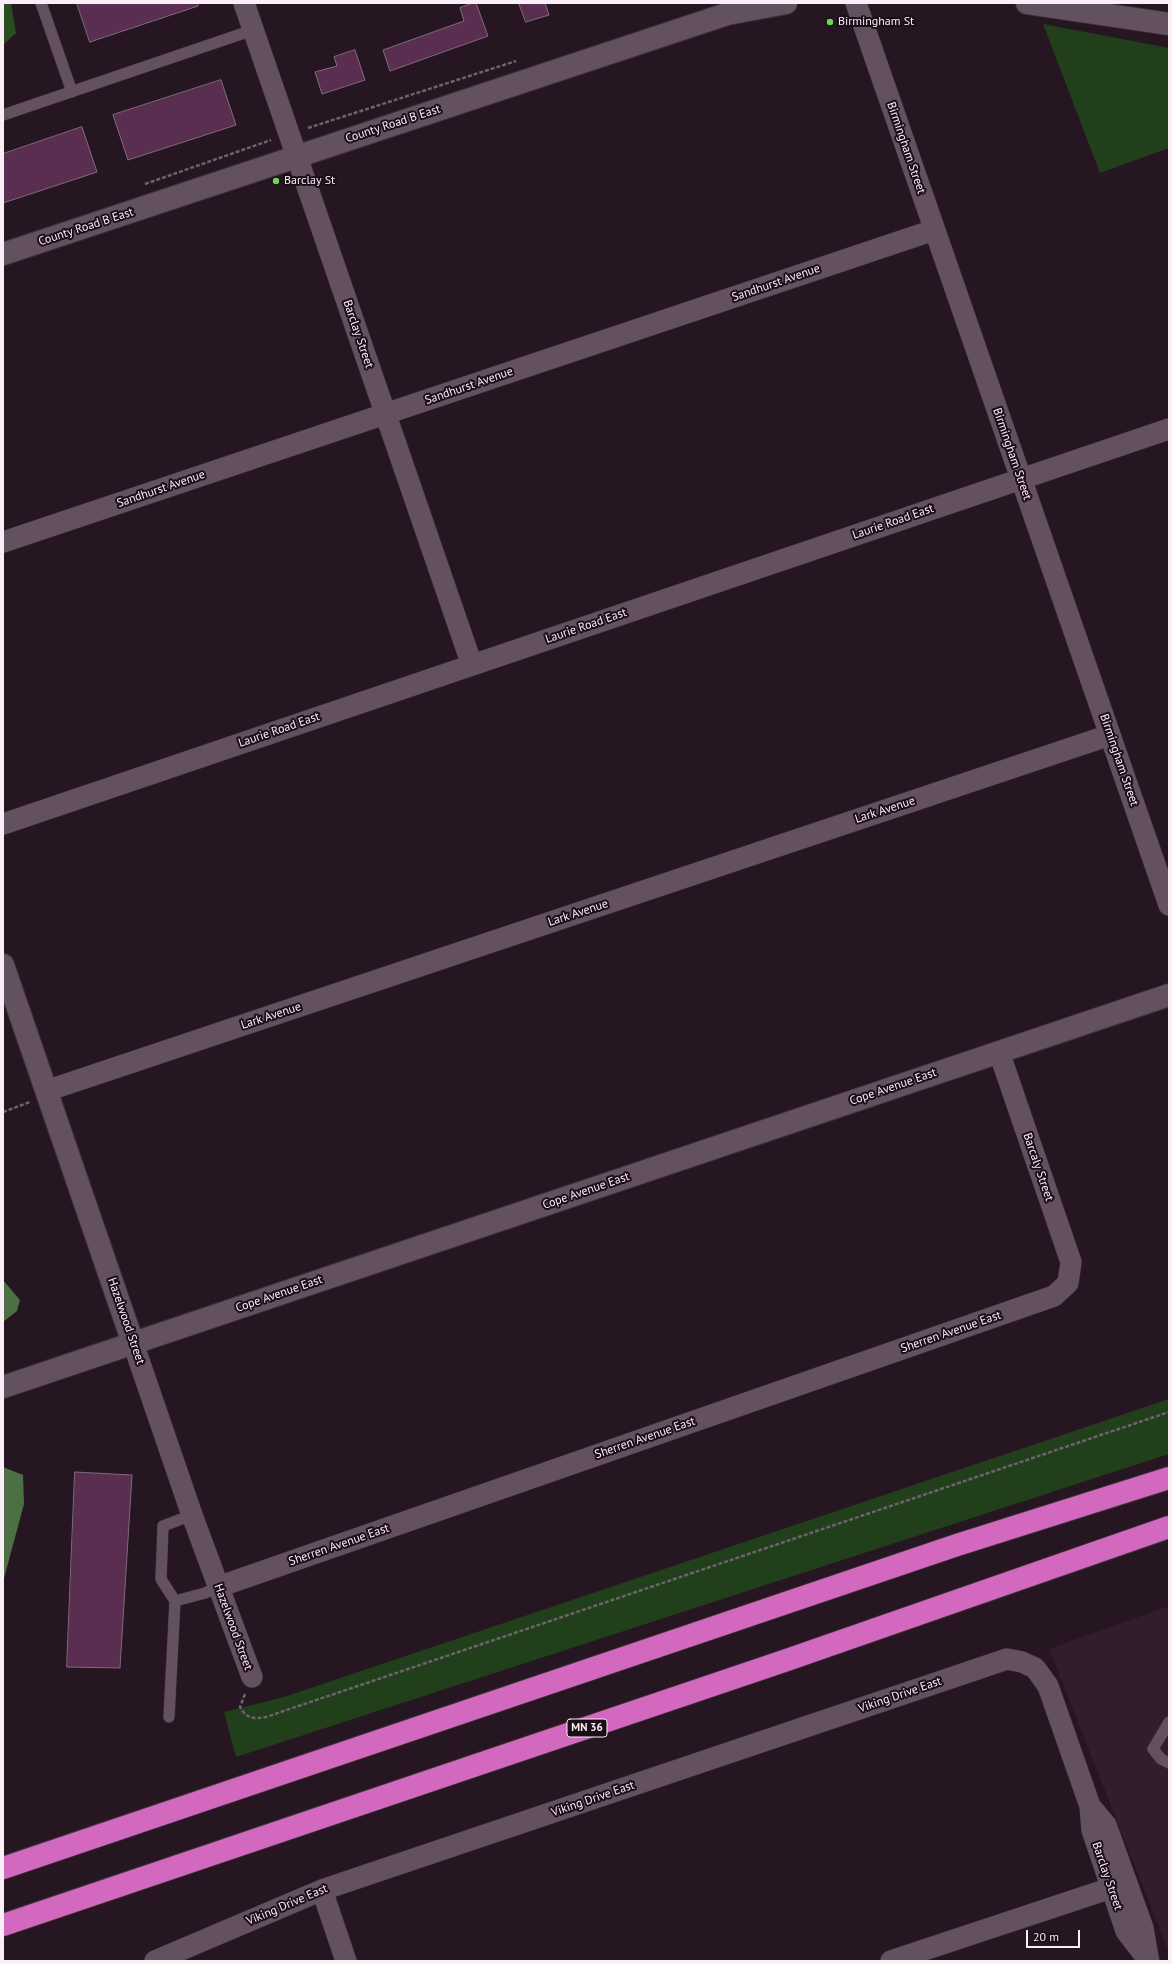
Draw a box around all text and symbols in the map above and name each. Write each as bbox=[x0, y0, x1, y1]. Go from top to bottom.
place label: Birmingham St bbox=[838, 15, 914, 29]
marker: Birmingham St bbox=[825, 17, 835, 27]
street label: Birmingham Street bbox=[884, 100, 928, 196]
street label: County Road B East bbox=[344, 102, 442, 146]
place label: Barclay St bbox=[284, 174, 335, 188]
marker: Barclay St bbox=[271, 176, 281, 186]
street label: County Road B East bbox=[37, 205, 135, 249]
street label: Sandhurst Avenue bbox=[730, 261, 822, 305]
street label: Barclay Street bbox=[340, 298, 376, 370]
street label: Sandhurst Avenue bbox=[423, 364, 515, 408]
street label: Birmingham Street bbox=[990, 406, 1034, 502]
street label: Sandhurst Avenue bbox=[115, 467, 207, 511]
street label: Laurie Road East bbox=[850, 501, 936, 543]
street label: Laurie Road East bbox=[543, 605, 629, 647]
street label: Laurie Road East bbox=[236, 709, 322, 751]
street label: Birmingham Street bbox=[1097, 712, 1141, 808]
street label: Lark Avenue bbox=[853, 794, 917, 826]
street label: Lark Avenue bbox=[546, 897, 610, 929]
street label: Lark Avenue bbox=[239, 1000, 303, 1032]
street label: Cope Avenue East bbox=[848, 1065, 938, 1109]
street label: Barcaly Street bbox=[1020, 1131, 1056, 1203]
street label: Cope Avenue East bbox=[541, 1169, 631, 1213]
street label: Cope Avenue East bbox=[234, 1272, 324, 1316]
street label: Hazelwood Street bbox=[104, 1276, 148, 1366]
street label: Sherren Avenue East bbox=[899, 1308, 1003, 1356]
street label: Sherren Avenue East bbox=[593, 1414, 697, 1462]
street label: Sherren Avenue East bbox=[287, 1521, 391, 1569]
street label: Hazelwood Street bbox=[211, 1582, 255, 1672]
street label: Viking Drive East bbox=[857, 1674, 943, 1716]
road number: MN 36 bbox=[567, 1719, 607, 1737]
street label: Viking Drive East bbox=[550, 1778, 636, 1820]
street label: Barclay Street bbox=[1089, 1840, 1125, 1912]
street label: Viking Drive East bbox=[244, 1881, 330, 1929]
scale bar bbox=[1028, 1922, 1082, 1948]
text: 20 m bbox=[1033, 1929, 1059, 1944]

